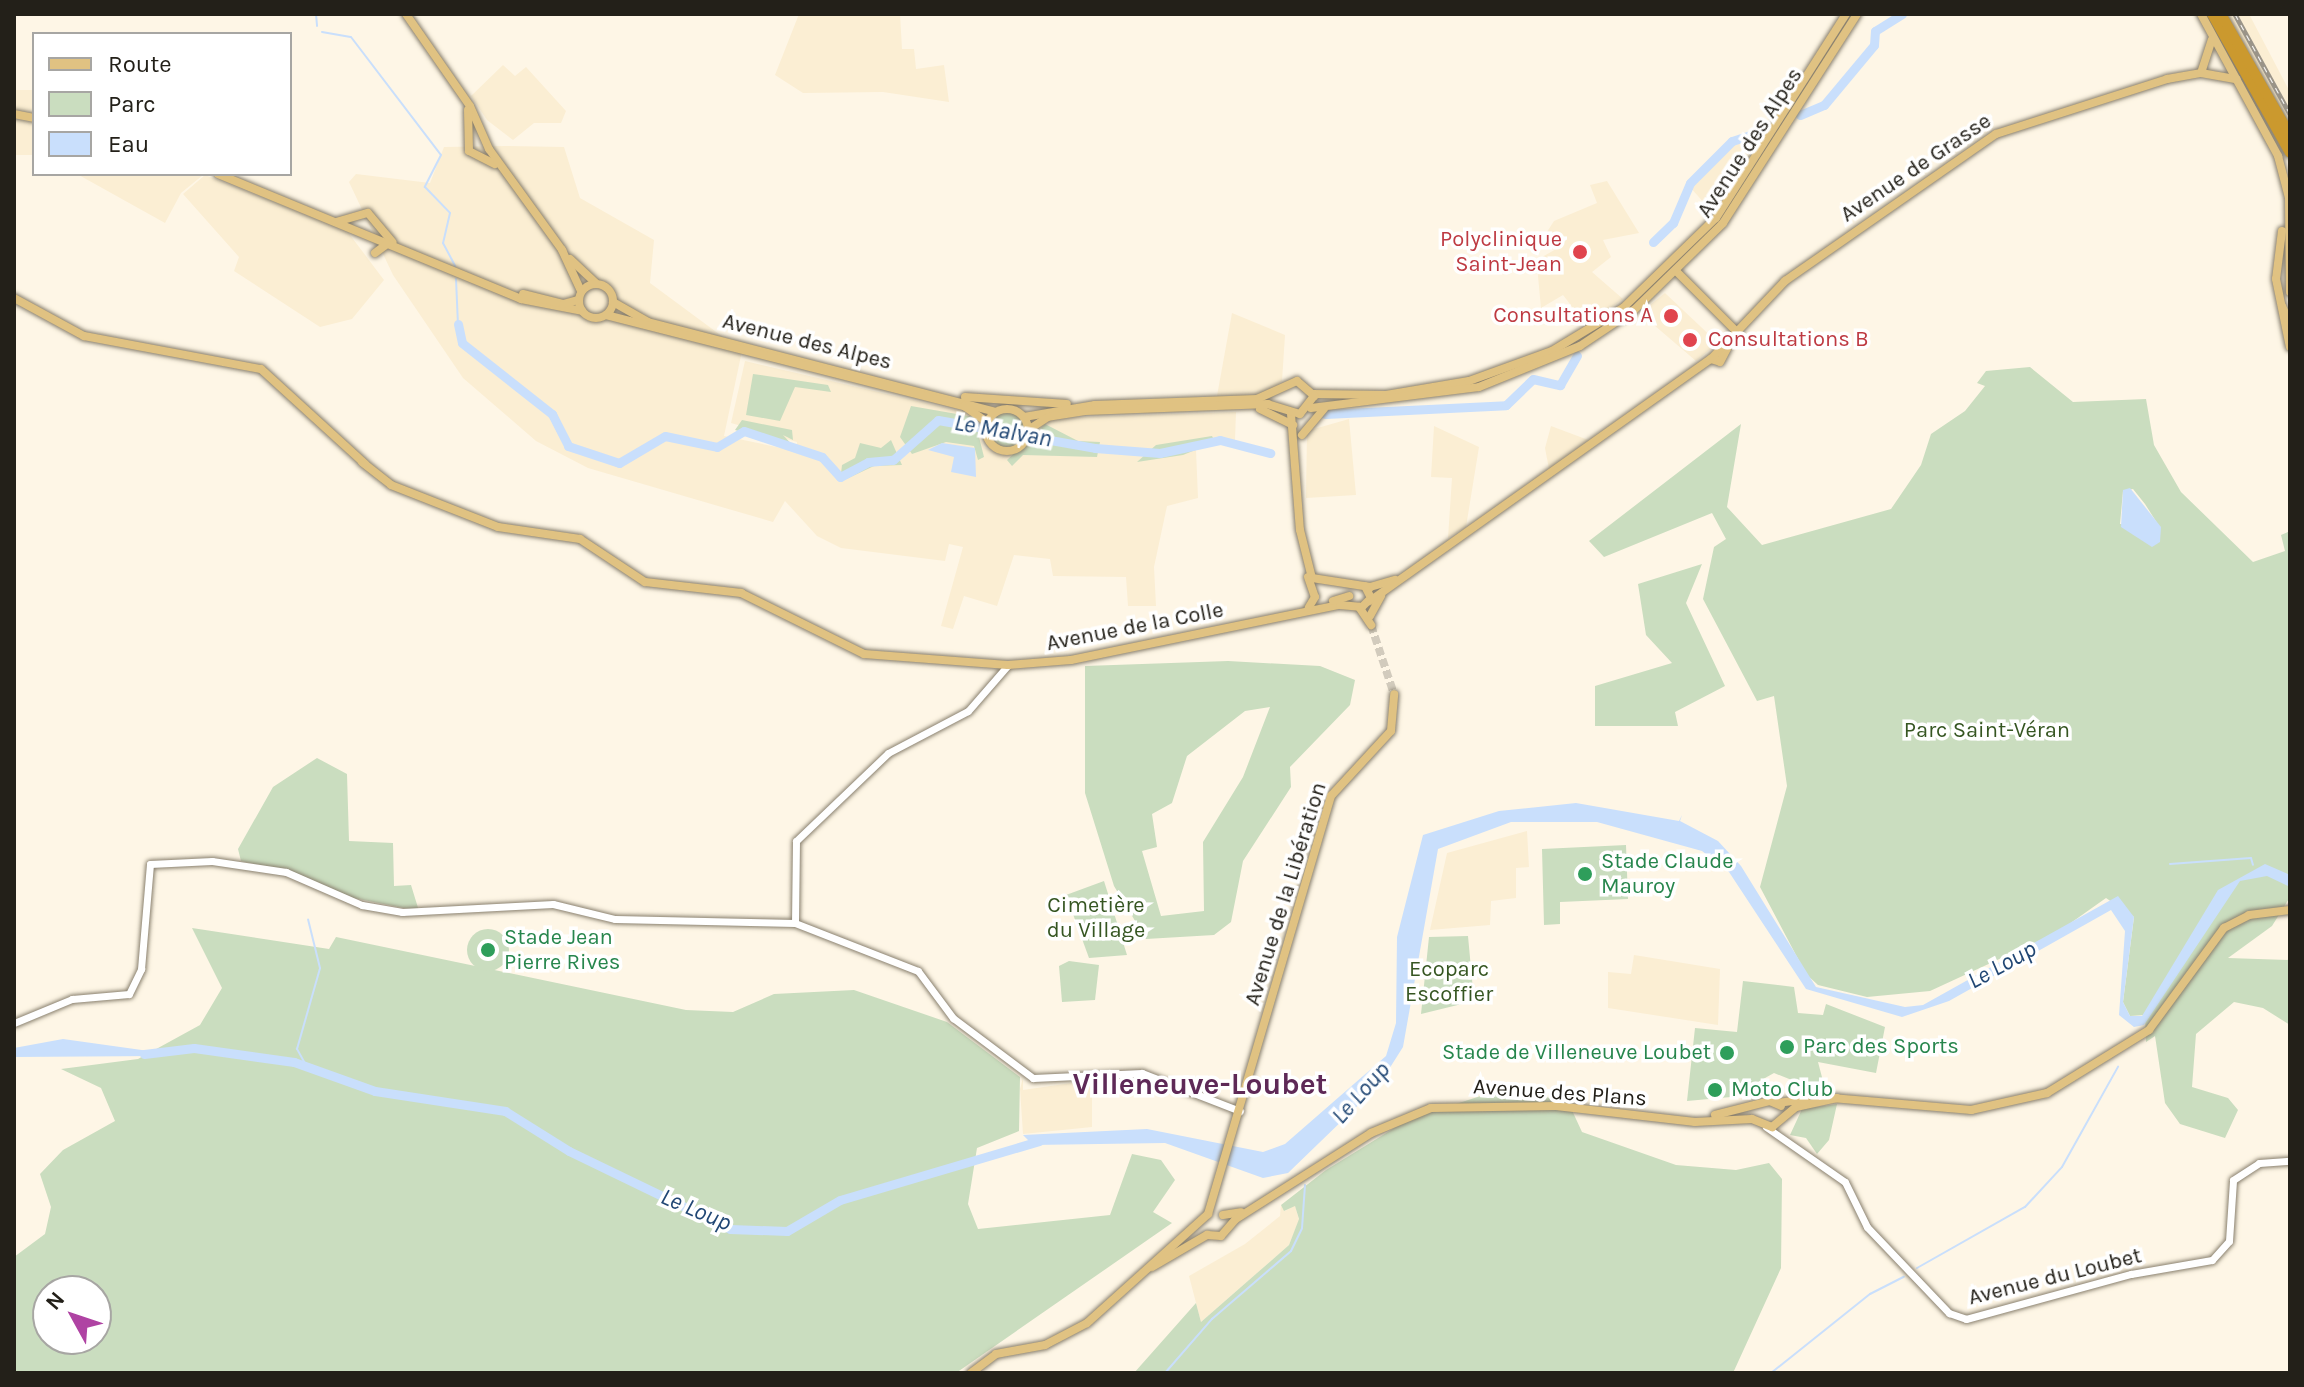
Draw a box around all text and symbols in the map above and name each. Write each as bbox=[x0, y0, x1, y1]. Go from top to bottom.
legend bbox=[32, 32, 292, 176]
text: Route bbox=[108, 50, 172, 78]
street label: Avenue des Alpes bbox=[1692, 63, 1808, 223]
text: Parc bbox=[108, 90, 156, 118]
street label: Avenue de Grasse bbox=[1836, 108, 1996, 228]
text: Eau bbox=[108, 130, 149, 158]
place label: Polyclinique Saint-Jean bbox=[1440, 226, 1562, 278]
marker: Polyclinique Saint-Jean bbox=[1569, 241, 1591, 263]
place label: Consultations A bbox=[1493, 303, 1653, 329]
marker: Consultations A bbox=[1660, 305, 1682, 327]
street label: Avenue des Alpes bbox=[720, 308, 894, 376]
place label: Consultations B bbox=[1708, 327, 1869, 353]
marker: Consultations B bbox=[1679, 329, 1701, 351]
water label: Le Malvan bbox=[952, 408, 1054, 454]
street label: Avenue de la Colle bbox=[1044, 597, 1226, 657]
park label: Parc Saint-Véran bbox=[1904, 718, 2070, 744]
street label: Avenue de la Libération bbox=[1239, 779, 1333, 1009]
place label: Stade Claude Mauroy bbox=[1601, 848, 1734, 900]
marker: Stade Claude Mauroy bbox=[1576, 865, 1594, 883]
park label: Cimetière du Village bbox=[1047, 892, 1145, 944]
place label: Stade Jean Pierre Rives bbox=[504, 924, 620, 976]
water label: Le Loup bbox=[1963, 934, 2041, 996]
marker: Stade Jean Pierre Rives bbox=[479, 941, 497, 959]
park label: Ecoparc Escoffier bbox=[1405, 956, 1493, 1008]
place label: Parc des Sports bbox=[1803, 1034, 1959, 1060]
marker: Parc des Sports bbox=[1778, 1038, 1796, 1056]
place label: Stade de Villeneuve Loubet bbox=[1442, 1040, 1711, 1066]
marker: Stade de Villeneuve Loubet bbox=[1718, 1044, 1736, 1062]
water label: Le Loup bbox=[1325, 1056, 1397, 1130]
district label: Villeneuve-Loubet bbox=[1073, 1066, 1327, 1102]
street label: Avenue des Plans bbox=[1472, 1074, 1648, 1112]
place label: Moto Club bbox=[1731, 1077, 1833, 1103]
marker: Moto Club bbox=[1706, 1081, 1724, 1099]
water label: Le Loup bbox=[656, 1182, 736, 1238]
street label: Avenue du Loubet bbox=[1966, 1243, 2144, 1311]
north arrow bbox=[32, 1275, 112, 1355]
text: N bbox=[40, 1286, 70, 1315]

